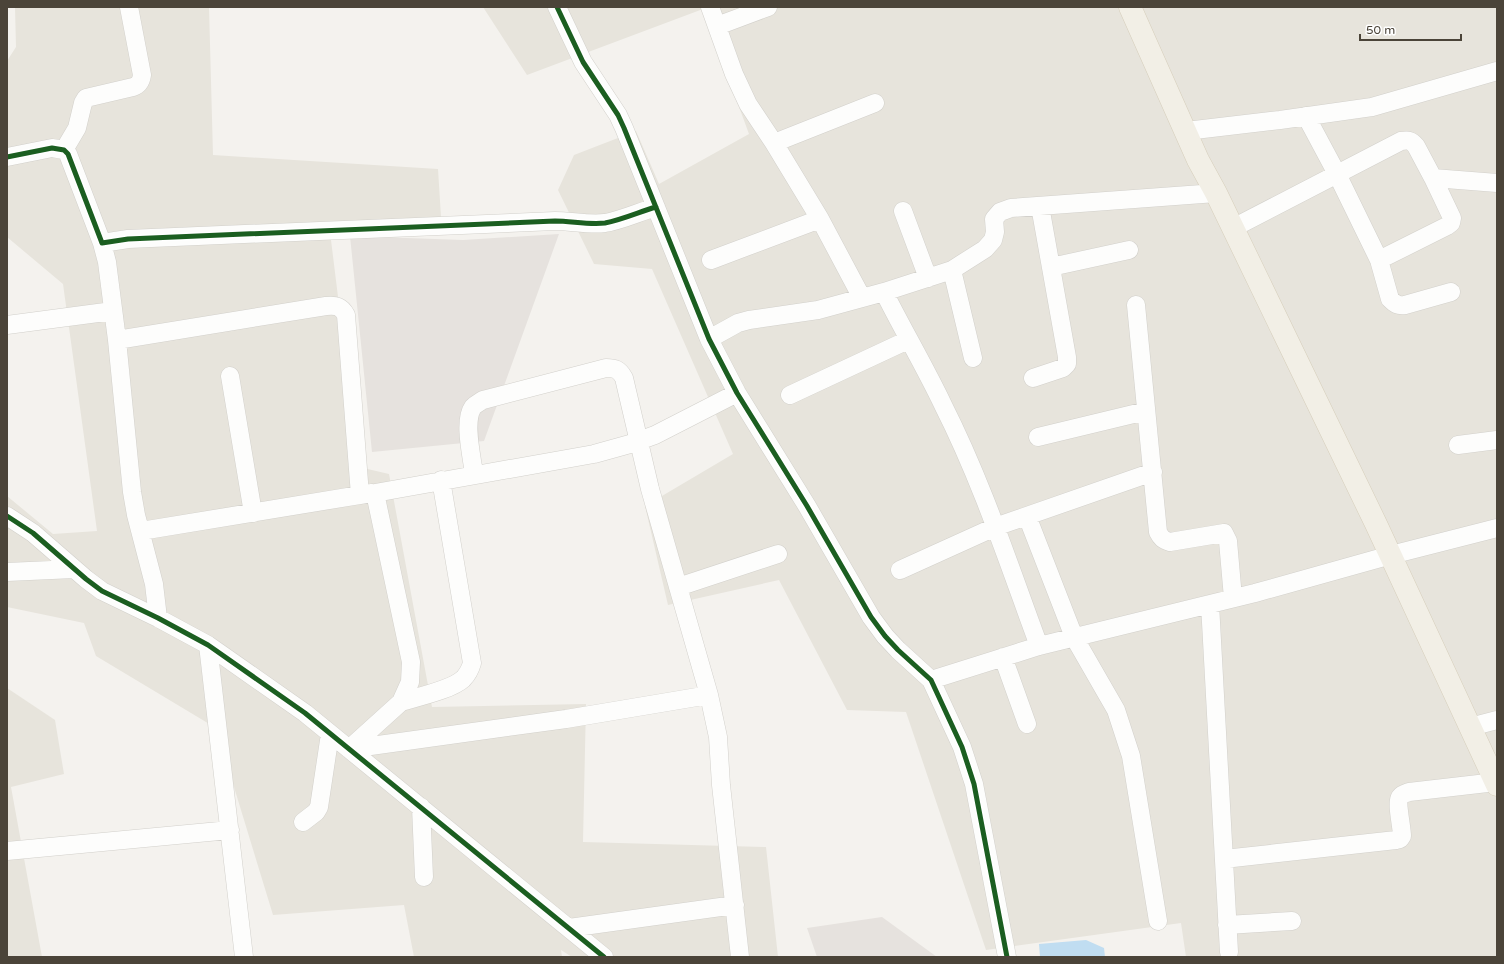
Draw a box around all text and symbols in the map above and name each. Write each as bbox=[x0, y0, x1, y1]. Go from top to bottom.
scale bar bbox=[1360, 16, 1461, 42]
text: 50 m bbox=[1366, 23, 1395, 37]

